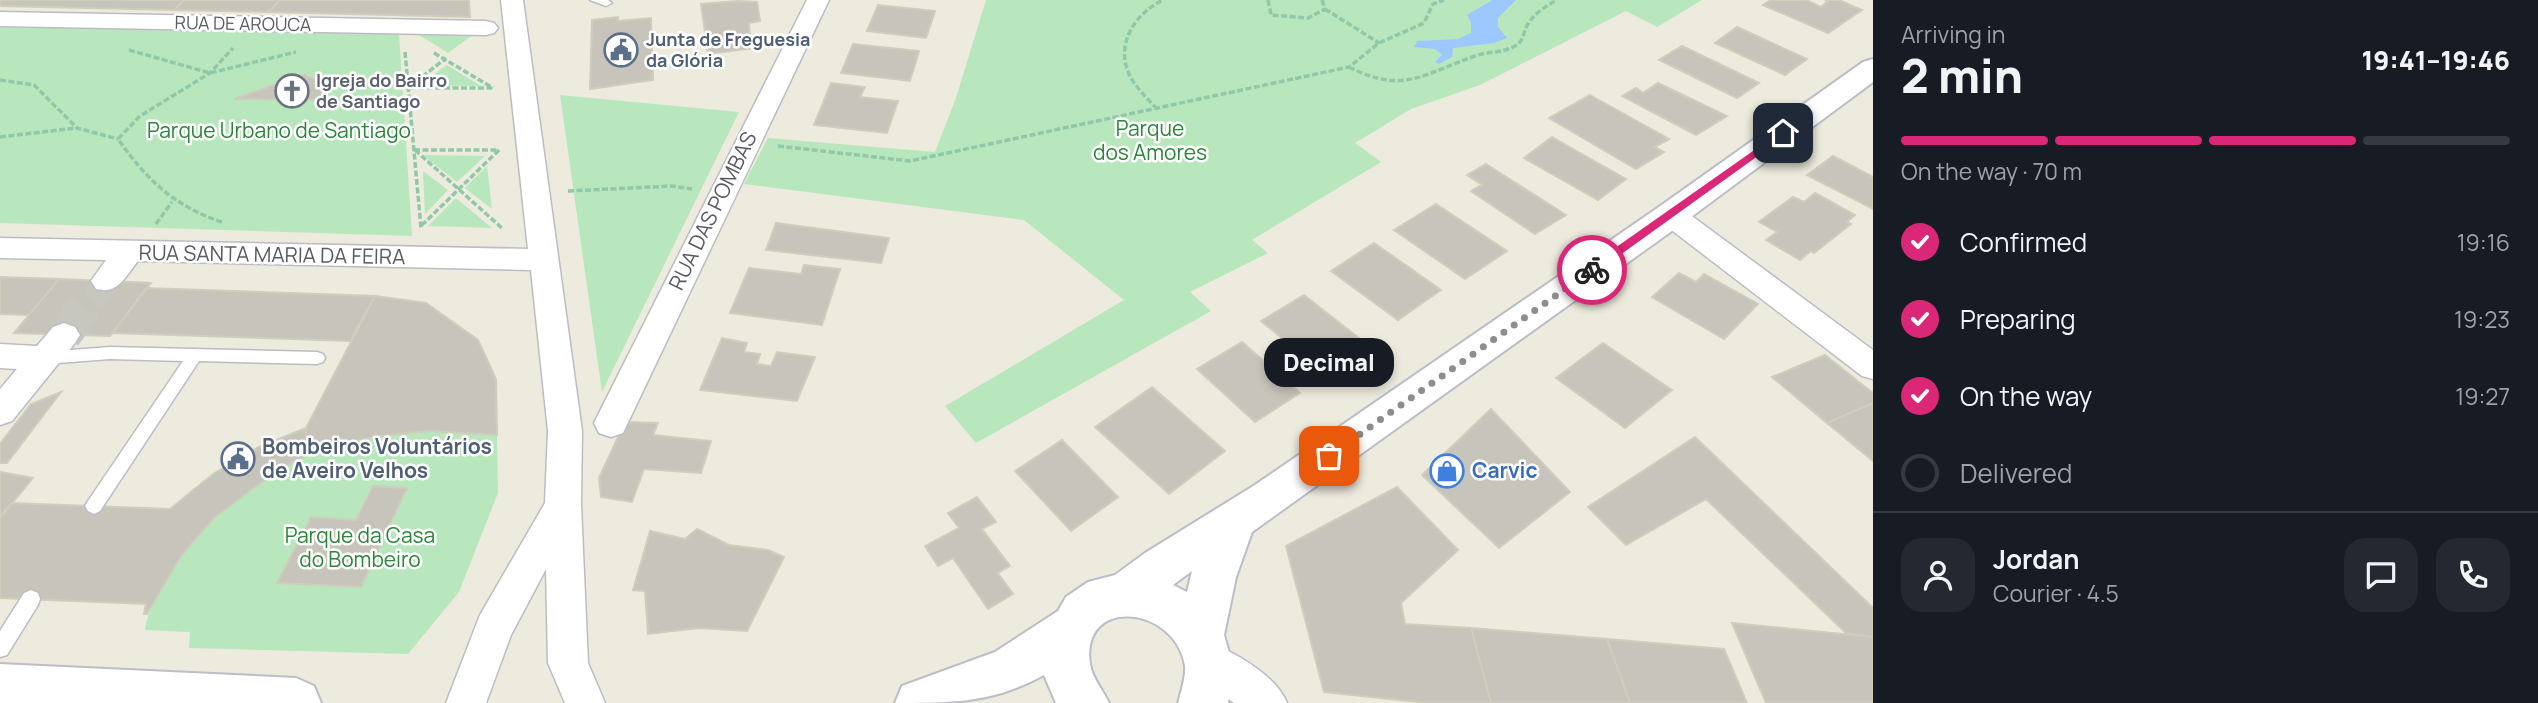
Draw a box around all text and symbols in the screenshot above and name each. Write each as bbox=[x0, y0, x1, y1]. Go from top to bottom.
street label: RUA DE AROUCA bbox=[174, 10, 312, 36]
text: Arriving in bbox=[1901, 18, 2006, 50]
place label: Junta de Freguesia da Glória bbox=[646, 27, 810, 72]
public building icon: Junta de Freguesia da Glória bbox=[602, 31, 640, 69]
text: 19:41–19:46 bbox=[2361, 42, 2510, 78]
text: 2 min bbox=[1901, 44, 2023, 107]
place label: Igreja do Bairro de Santiago bbox=[316, 68, 447, 113]
church icon: Igreja do Bairro de Santiago bbox=[273, 72, 311, 110]
pin bbox=[1753, 103, 1813, 163]
park label: Parque dos Amores bbox=[1093, 114, 1207, 166]
icon: home bbox=[1764, 114, 1802, 152]
park label: Parque Urbano de Santiago bbox=[147, 116, 411, 144]
street label: RUA DAS POMBAS bbox=[662, 127, 763, 294]
text: On the way · 70 m bbox=[1901, 155, 2082, 187]
icon: check bbox=[1901, 223, 1939, 261]
text: Confirmed bbox=[1960, 224, 2087, 260]
text: 19:16 bbox=[2457, 226, 2510, 258]
courier bbox=[1557, 235, 1627, 305]
street label: RUA SANTA MARIA DA FEIRA bbox=[138, 238, 406, 270]
icon: bike bbox=[1573, 251, 1611, 289]
icon: check bbox=[1901, 300, 1939, 338]
text: Preparing bbox=[1960, 301, 2076, 337]
text: 19:23 bbox=[2454, 303, 2510, 335]
callout: Decimal bbox=[1264, 337, 1394, 386]
text: Decimal bbox=[1283, 346, 1375, 378]
icon: check bbox=[1901, 377, 1939, 415]
text: On the way bbox=[1960, 378, 2092, 414]
text: 19:27 bbox=[2455, 380, 2510, 412]
pin bbox=[1299, 426, 1359, 486]
place label: Bombeiros Voluntários de Aveiro Velhos bbox=[262, 432, 492, 484]
icon: bag bbox=[1310, 437, 1348, 475]
public building icon: Bombeiros Voluntários de Aveiro Velhos bbox=[219, 440, 257, 478]
shop icon: Carvic bbox=[1428, 452, 1466, 490]
text: Delivered bbox=[1960, 455, 2072, 491]
place label: Carvic bbox=[1472, 456, 1538, 484]
park label: Parque da Casa do Bombeiro bbox=[285, 521, 435, 573]
button: person bbox=[1901, 538, 1975, 612]
button: chat bbox=[2344, 538, 2418, 612]
button: phone bbox=[2436, 538, 2510, 612]
text: Jordan bbox=[1993, 541, 2079, 577]
text: Courier · 4.5 bbox=[1993, 577, 2119, 609]

